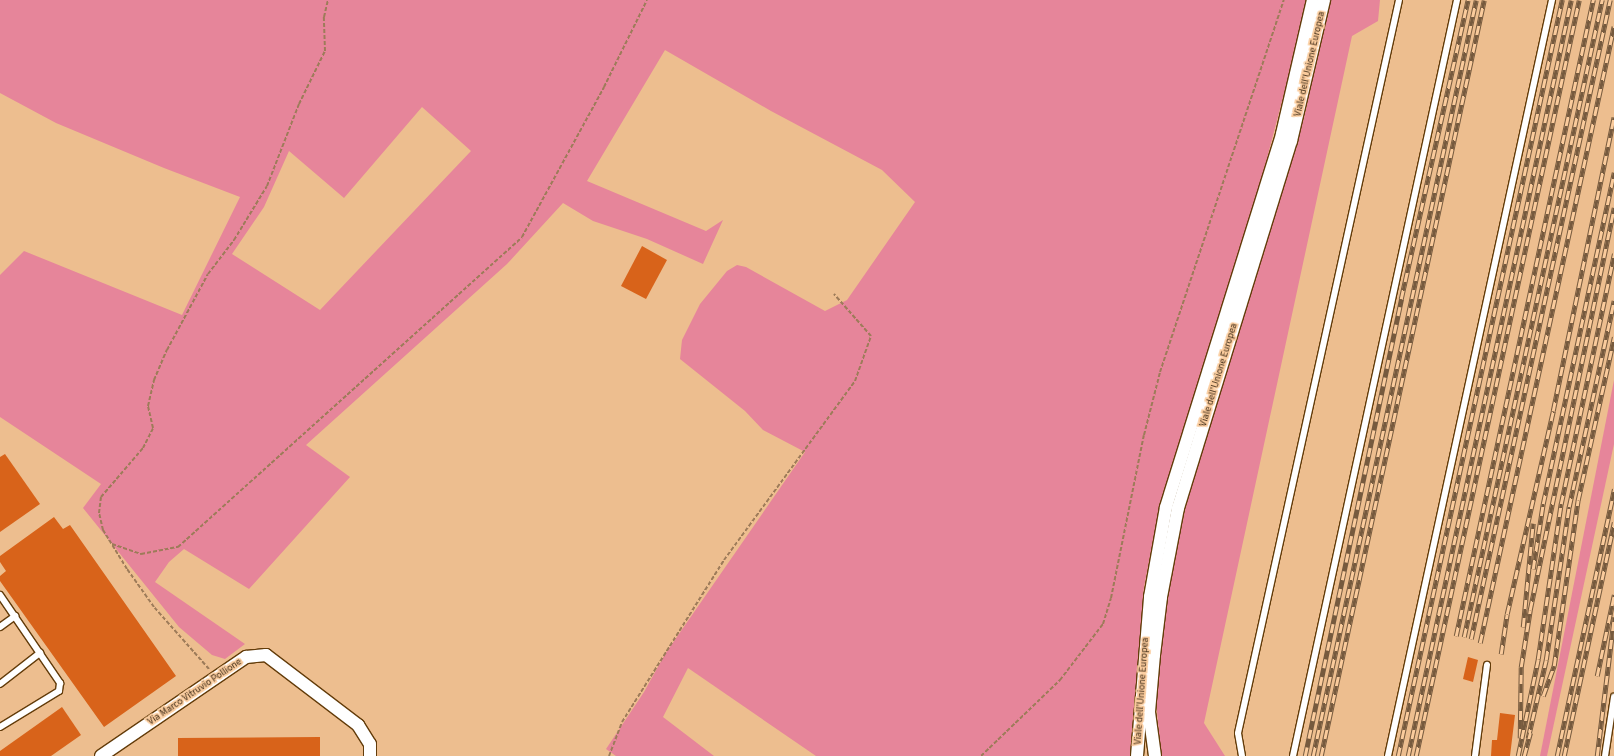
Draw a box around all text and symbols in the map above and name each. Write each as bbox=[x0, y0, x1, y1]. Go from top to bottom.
street label: Viale dell'Unione Europea bbox=[1292, 10, 1328, 118]
street label: Viale dell'Unione Europea bbox=[1198, 322, 1240, 428]
street label: Viale dell'Unione Europea bbox=[1132, 637, 1152, 745]
street label: Via Marco Vitruvio Pollione bbox=[146, 656, 244, 728]

